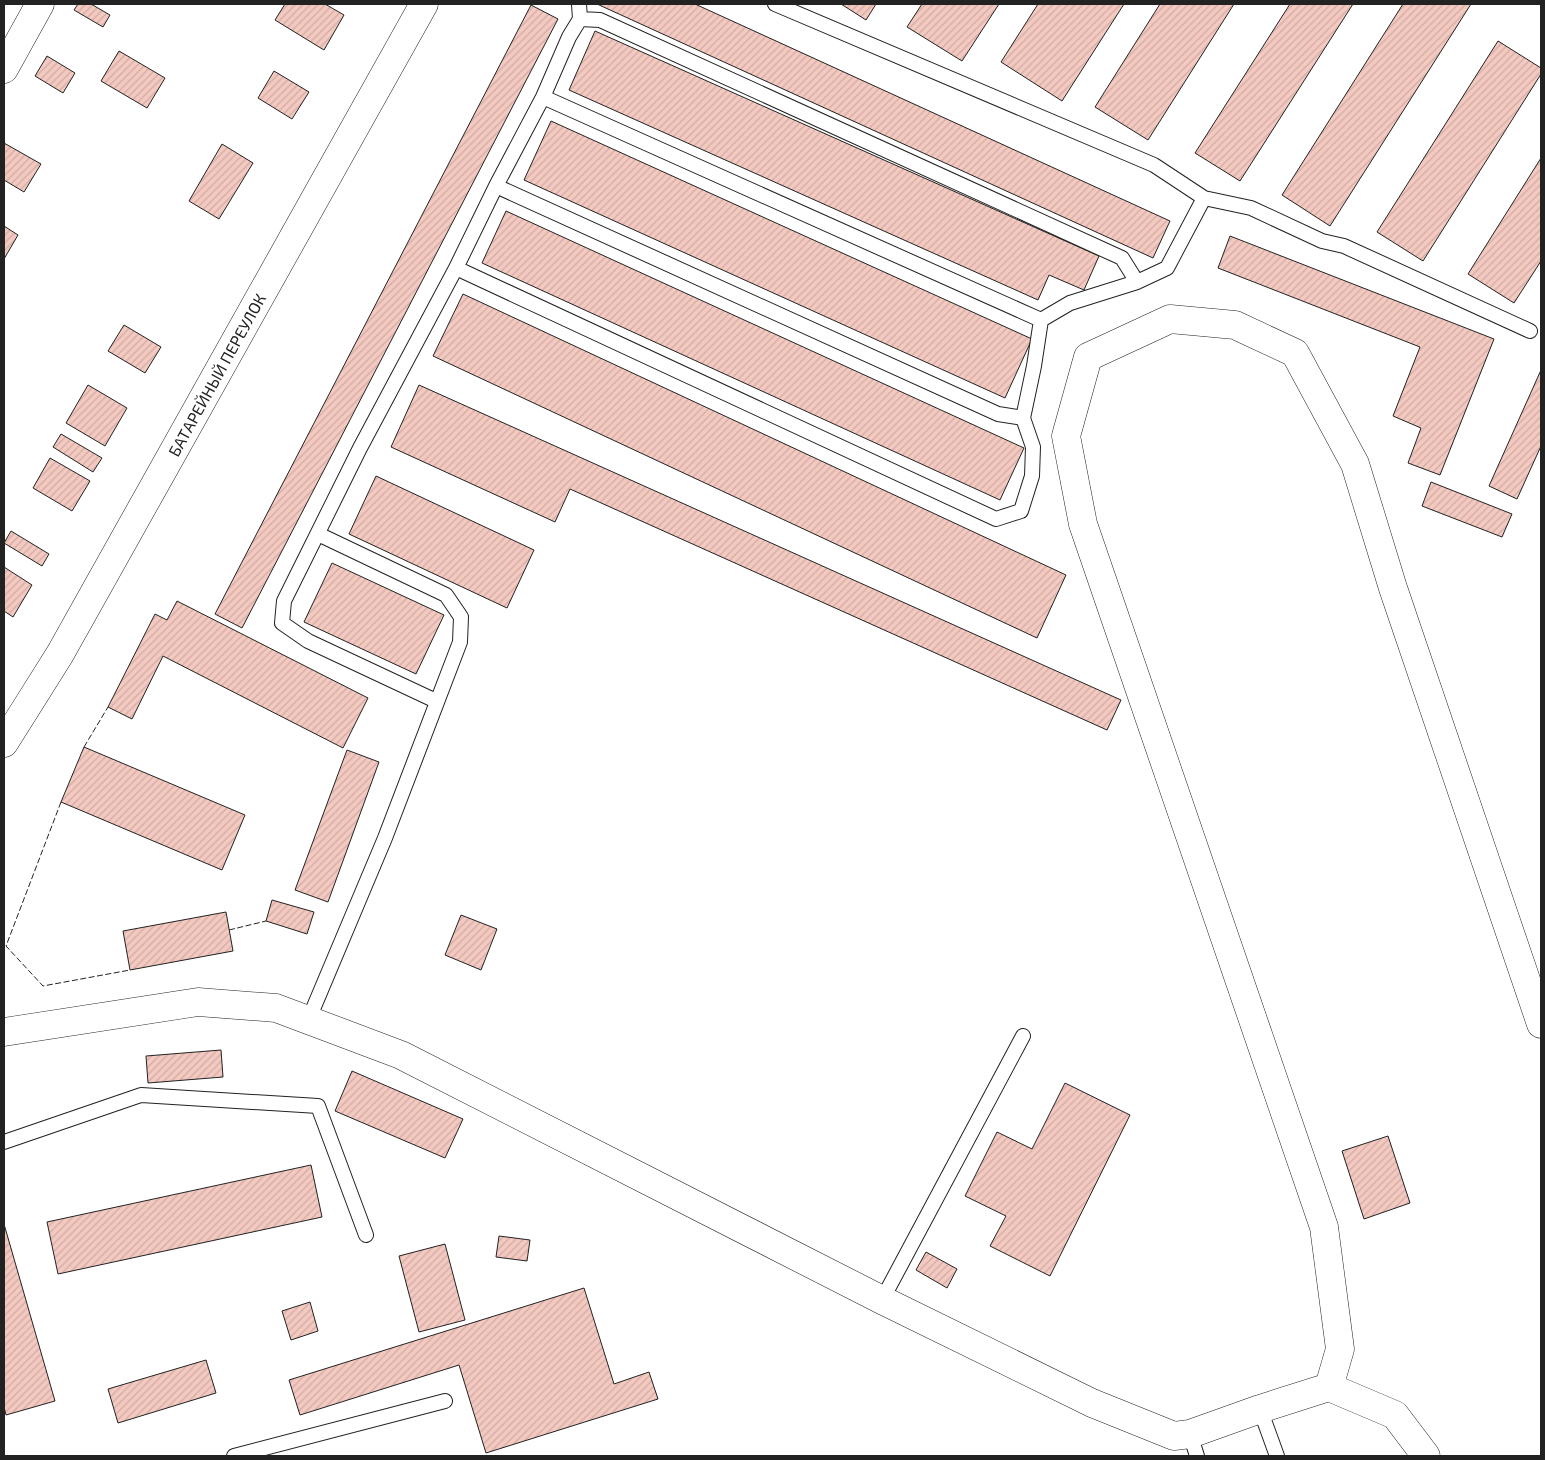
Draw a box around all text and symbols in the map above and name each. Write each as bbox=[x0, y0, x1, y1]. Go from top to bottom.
street label: БАТАРЕЙНЫЙ ПЕРЕУЛОК bbox=[164, 290, 269, 459]

